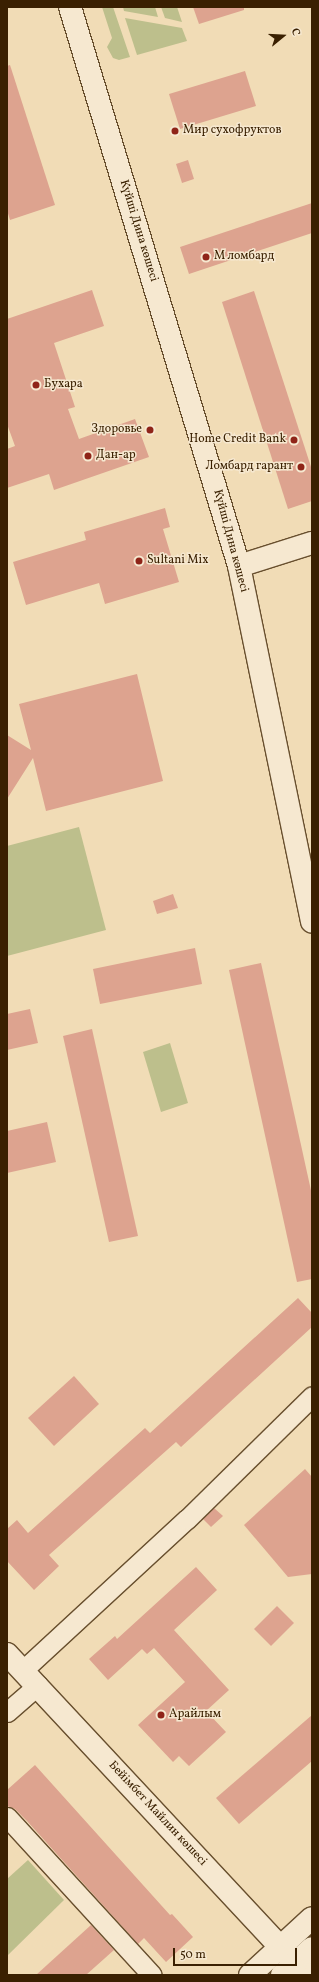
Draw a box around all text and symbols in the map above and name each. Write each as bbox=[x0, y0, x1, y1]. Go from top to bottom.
north arrow bbox=[263, 16, 303, 56]
text: С bbox=[287, 26, 303, 38]
place label: Мир сухофруктов bbox=[183, 124, 282, 138]
marker: Мир сухофруктов bbox=[170, 126, 180, 136]
street label: Күйші Дина көшесі bbox=[116, 178, 160, 284]
place label: М ломбард bbox=[214, 250, 274, 264]
marker: М ломбард bbox=[201, 252, 211, 262]
place label: Бухара bbox=[44, 378, 83, 392]
marker: Бухара bbox=[31, 380, 41, 390]
place label: Здоровье bbox=[91, 423, 142, 437]
marker: Здоровье bbox=[145, 425, 155, 435]
place label: Home Credit Bank bbox=[189, 433, 286, 447]
marker: Home Credit Bank bbox=[289, 435, 299, 445]
place label: Дан-ар bbox=[96, 449, 136, 463]
marker: Дан-ар bbox=[83, 451, 93, 461]
place label: Ломбард гарант bbox=[205, 460, 293, 474]
marker: Ломбард гарант bbox=[296, 462, 306, 472]
street label: Күйші Дина көшесі bbox=[209, 488, 251, 594]
place label: Sultani Mix bbox=[147, 554, 208, 568]
marker: Sultani Mix bbox=[134, 556, 144, 566]
place label: Арайлым bbox=[169, 1708, 221, 1722]
marker: Арайлым bbox=[156, 1710, 166, 1720]
street label: Бейімбет Майлин көшесі bbox=[105, 1759, 209, 1869]
scale bar bbox=[175, 1940, 299, 1966]
text: 50 m bbox=[180, 1947, 206, 1963]

